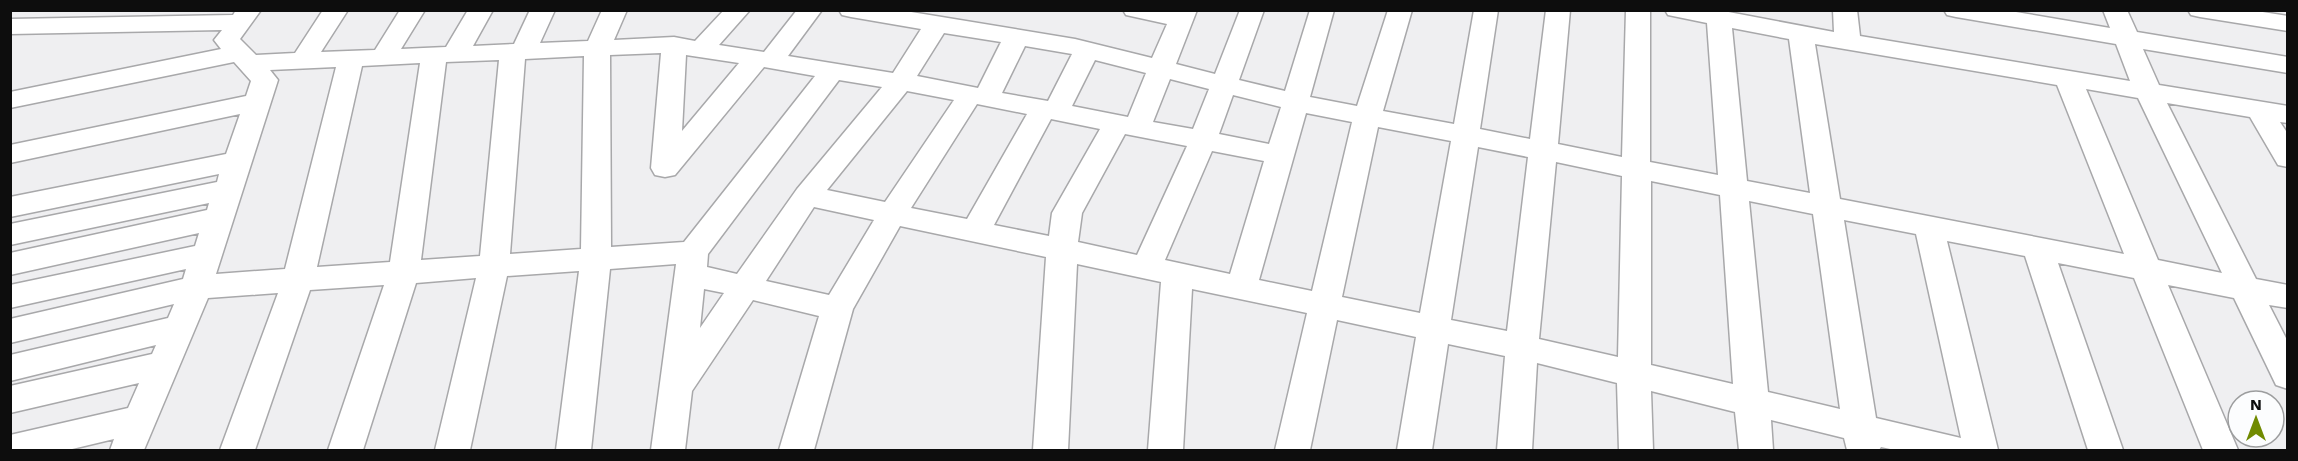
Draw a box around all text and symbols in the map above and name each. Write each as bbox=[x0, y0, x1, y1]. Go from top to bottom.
north arrow bbox=[2226, 389, 2286, 449]
text: N bbox=[2250, 395, 2262, 414]

